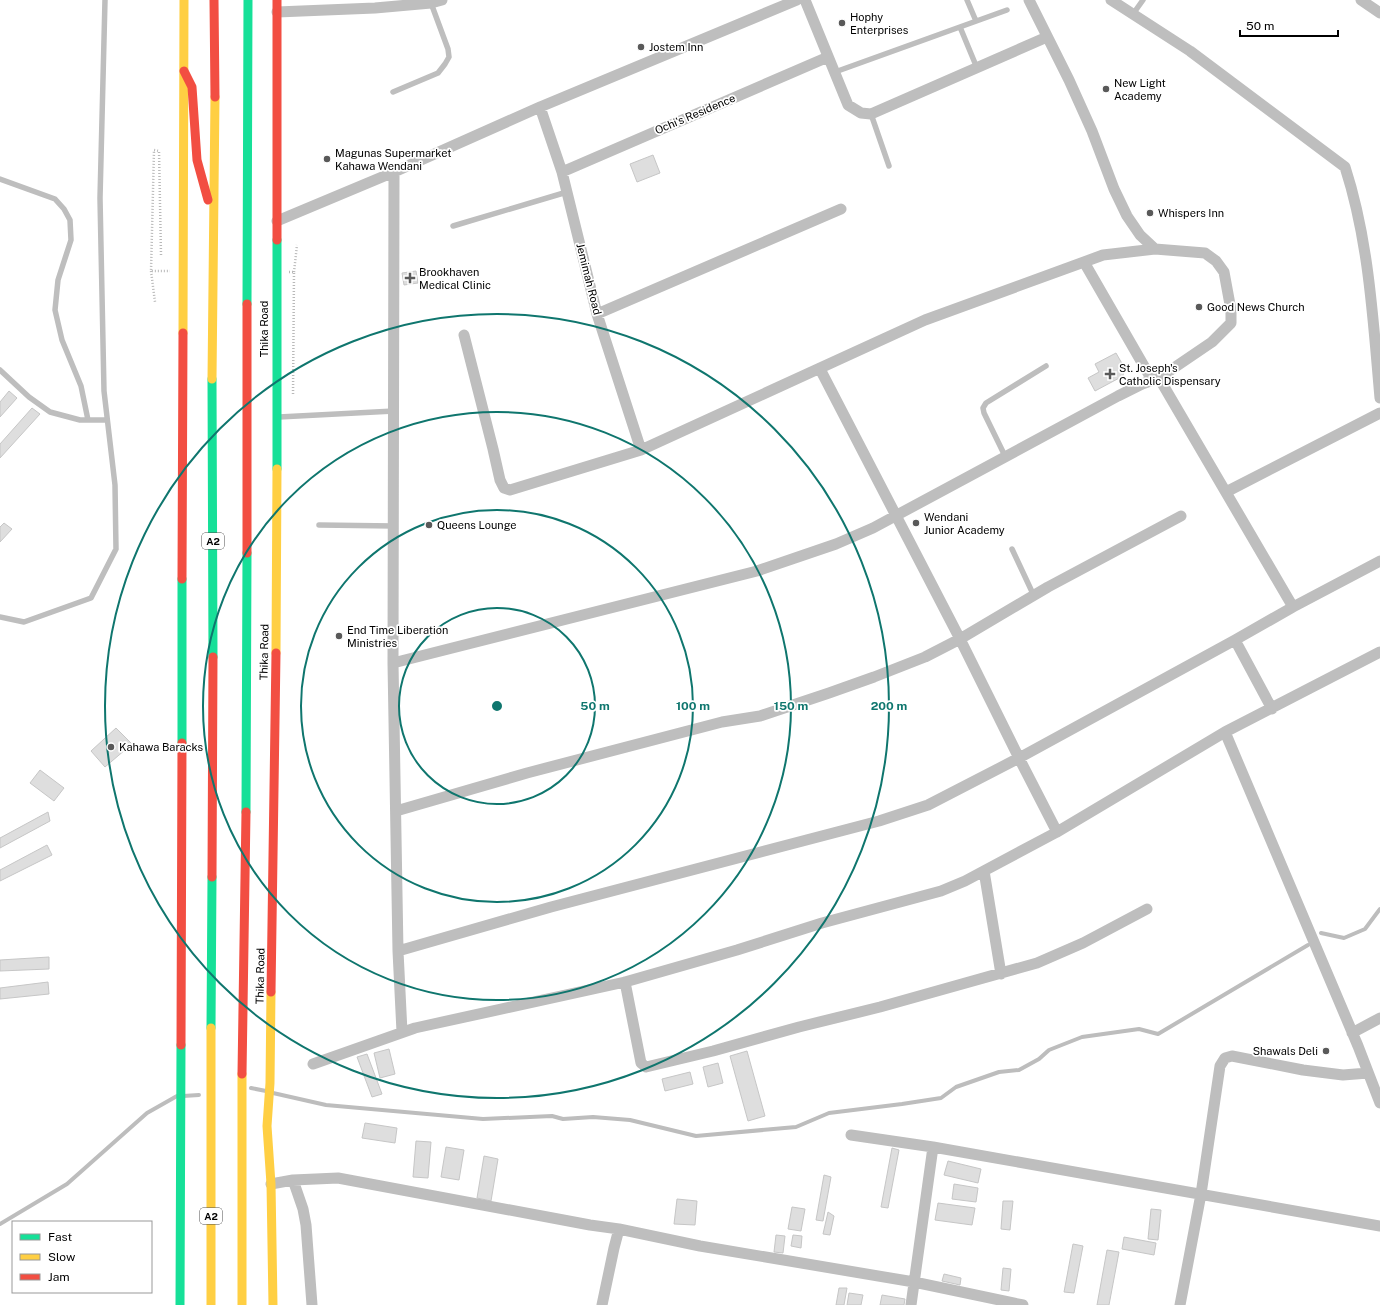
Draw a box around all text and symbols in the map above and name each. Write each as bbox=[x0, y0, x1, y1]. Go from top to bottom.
place label: Hophy Enterprises bbox=[850, 11, 909, 36]
scale bar bbox=[1240, 12, 1338, 38]
marker: Hophy Enterprises bbox=[837, 18, 847, 28]
text: 50 m bbox=[1246, 19, 1274, 33]
place label: Jostem Inn bbox=[649, 41, 703, 53]
marker: Jostem Inn bbox=[636, 42, 646, 52]
place label: New Light Academy bbox=[1114, 77, 1166, 102]
marker: New Light Academy bbox=[1101, 84, 1111, 94]
street label: Ochi's Residence bbox=[653, 92, 737, 136]
place label: Magunas Supermarket Kahawa Wendani bbox=[335, 147, 451, 172]
marker: Magunas Supermarket Kahawa Wendani bbox=[322, 154, 332, 164]
place label: Whispers Inn bbox=[1158, 207, 1224, 219]
marker: Whispers Inn bbox=[1145, 208, 1155, 218]
street label: Jemimah Road bbox=[574, 242, 604, 316]
place label: Brookhaven Medical Clinic bbox=[419, 266, 491, 291]
marker: Brookhaven Medical Clinic bbox=[404, 272, 416, 284]
street label: Thika Road bbox=[258, 301, 270, 357]
place label: Good News Church bbox=[1207, 301, 1305, 313]
marker: Good News Church bbox=[1194, 302, 1204, 312]
place label: St. Joseph's Catholic Dispensary bbox=[1119, 362, 1221, 387]
marker: St. Joseph's Catholic Dispensary bbox=[1104, 368, 1116, 380]
place label: Wendani Junior Academy bbox=[924, 511, 1005, 536]
marker: Wendani Junior Academy bbox=[911, 518, 921, 528]
place label: Queens Lounge bbox=[437, 519, 517, 531]
marker: Queens Lounge bbox=[424, 520, 434, 530]
road number: A2 bbox=[202, 533, 224, 549]
street label: Thika Road bbox=[258, 624, 270, 680]
place label: End Time Liberation Ministries bbox=[347, 624, 448, 649]
marker: End Time Liberation Ministries bbox=[334, 631, 344, 641]
centre of rings bbox=[490, 699, 504, 713]
text: 50 m bbox=[580, 699, 610, 713]
text: 100 m bbox=[676, 699, 710, 713]
text: 150 m bbox=[774, 699, 808, 713]
text: 200 m bbox=[871, 699, 907, 713]
place label: Kahawa Baracks bbox=[119, 741, 204, 753]
marker: Kahawa Baracks bbox=[106, 742, 116, 752]
street label: Thika Road bbox=[254, 948, 266, 1004]
place label: Shawals Deli bbox=[1253, 1045, 1318, 1057]
marker: Shawals Deli bbox=[1321, 1046, 1331, 1056]
road number: A2 bbox=[200, 1208, 222, 1224]
legend bbox=[12, 1221, 152, 1293]
text: Fast bbox=[48, 1230, 73, 1244]
text: Slow bbox=[48, 1250, 76, 1264]
text: Jam bbox=[48, 1270, 70, 1284]

